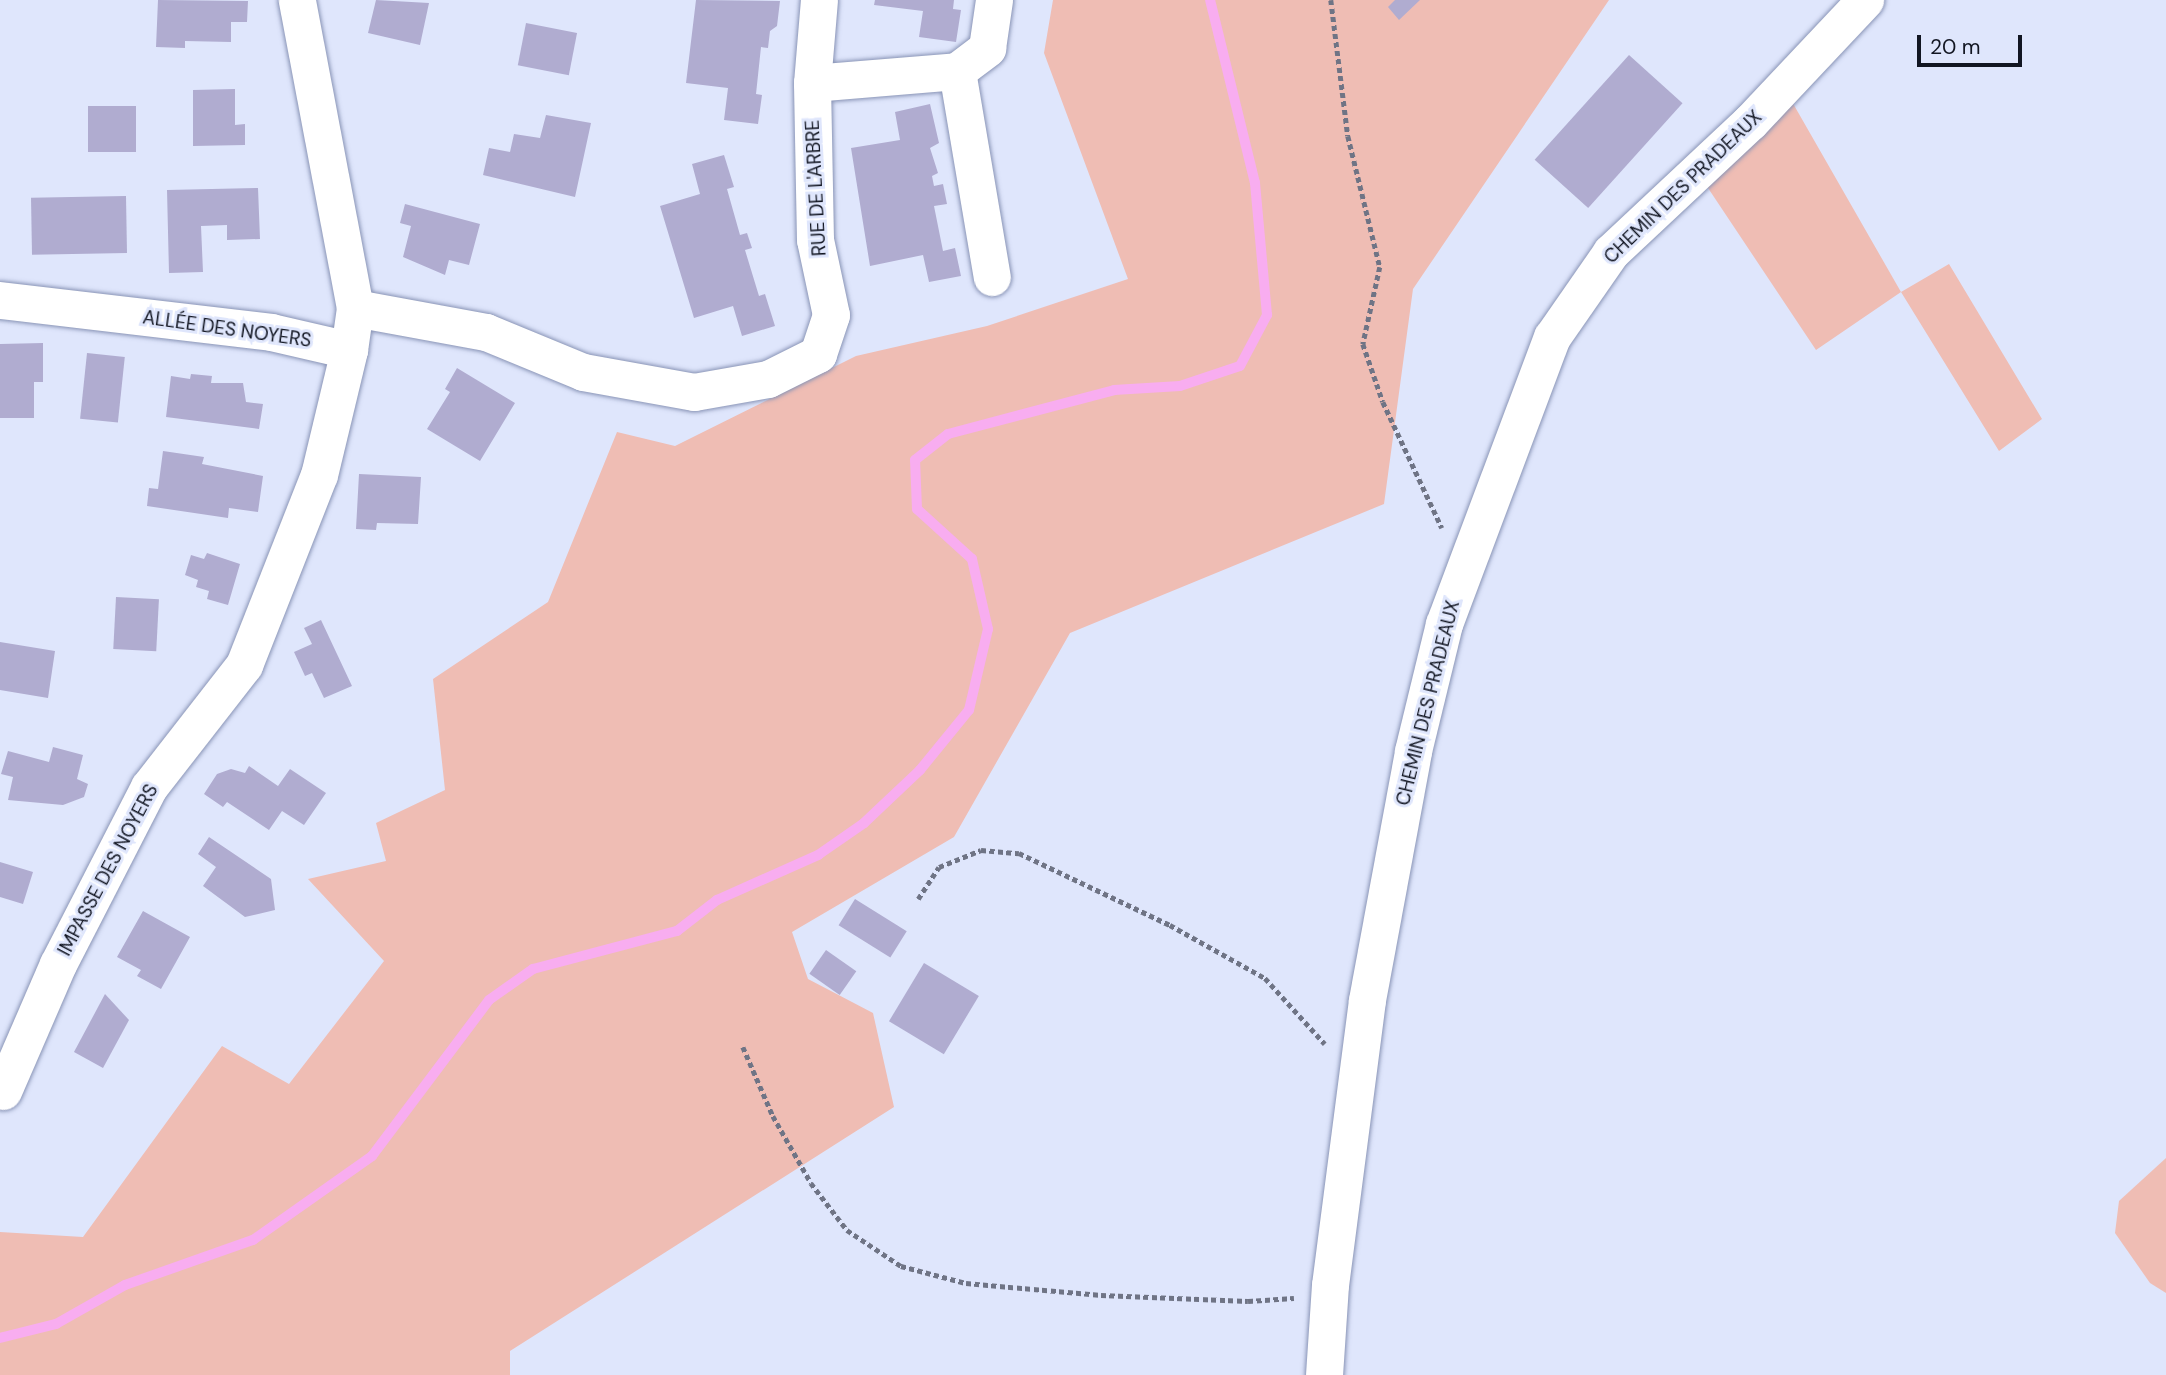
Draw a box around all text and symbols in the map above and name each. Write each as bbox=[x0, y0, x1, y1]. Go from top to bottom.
scale bar bbox=[1921, 21, 2026, 65]
text: 20 m bbox=[1930, 33, 1981, 61]
street label: CHEMIN DES PRADEAUX bbox=[1599, 106, 1767, 268]
street label: RUE DE L'ARBRE bbox=[801, 119, 831, 257]
street label: ALLÉE DES NOYERS bbox=[141, 306, 313, 352]
street label: CHEMIN DES PRADEAUX bbox=[1391, 598, 1465, 808]
street label: IMPASSE DES NOYERS bbox=[53, 780, 163, 960]

